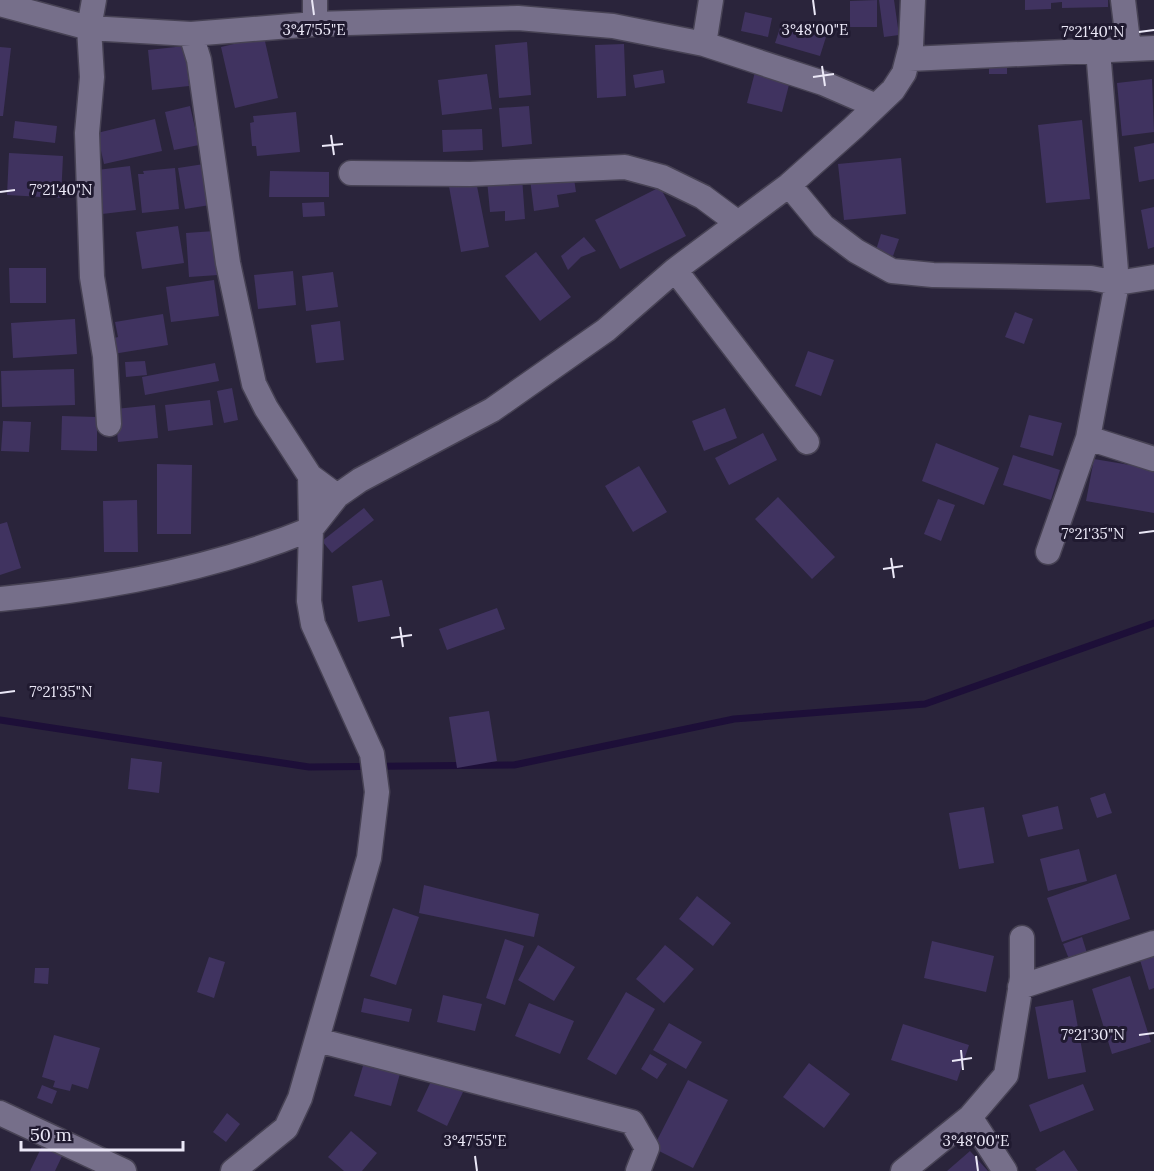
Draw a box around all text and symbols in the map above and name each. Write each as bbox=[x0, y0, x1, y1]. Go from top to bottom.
text: 3°47'55"E bbox=[283, 20, 346, 39]
text: 3°48'00"E bbox=[782, 20, 848, 39]
text: 7°21'40"N bbox=[1061, 22, 1125, 41]
text: 7°21'40"N bbox=[29, 180, 93, 199]
text: 7°21'35"N bbox=[1062, 524, 1124, 543]
text: 7°21'35"N bbox=[30, 682, 92, 701]
text: 7°21'30"N bbox=[1061, 1025, 1125, 1044]
scale bar bbox=[21, 1114, 183, 1152]
text: 50 m bbox=[30, 1123, 72, 1146]
text: 3°47'55"E bbox=[444, 1131, 507, 1150]
text: 3°48'00"E bbox=[943, 1131, 1009, 1150]

